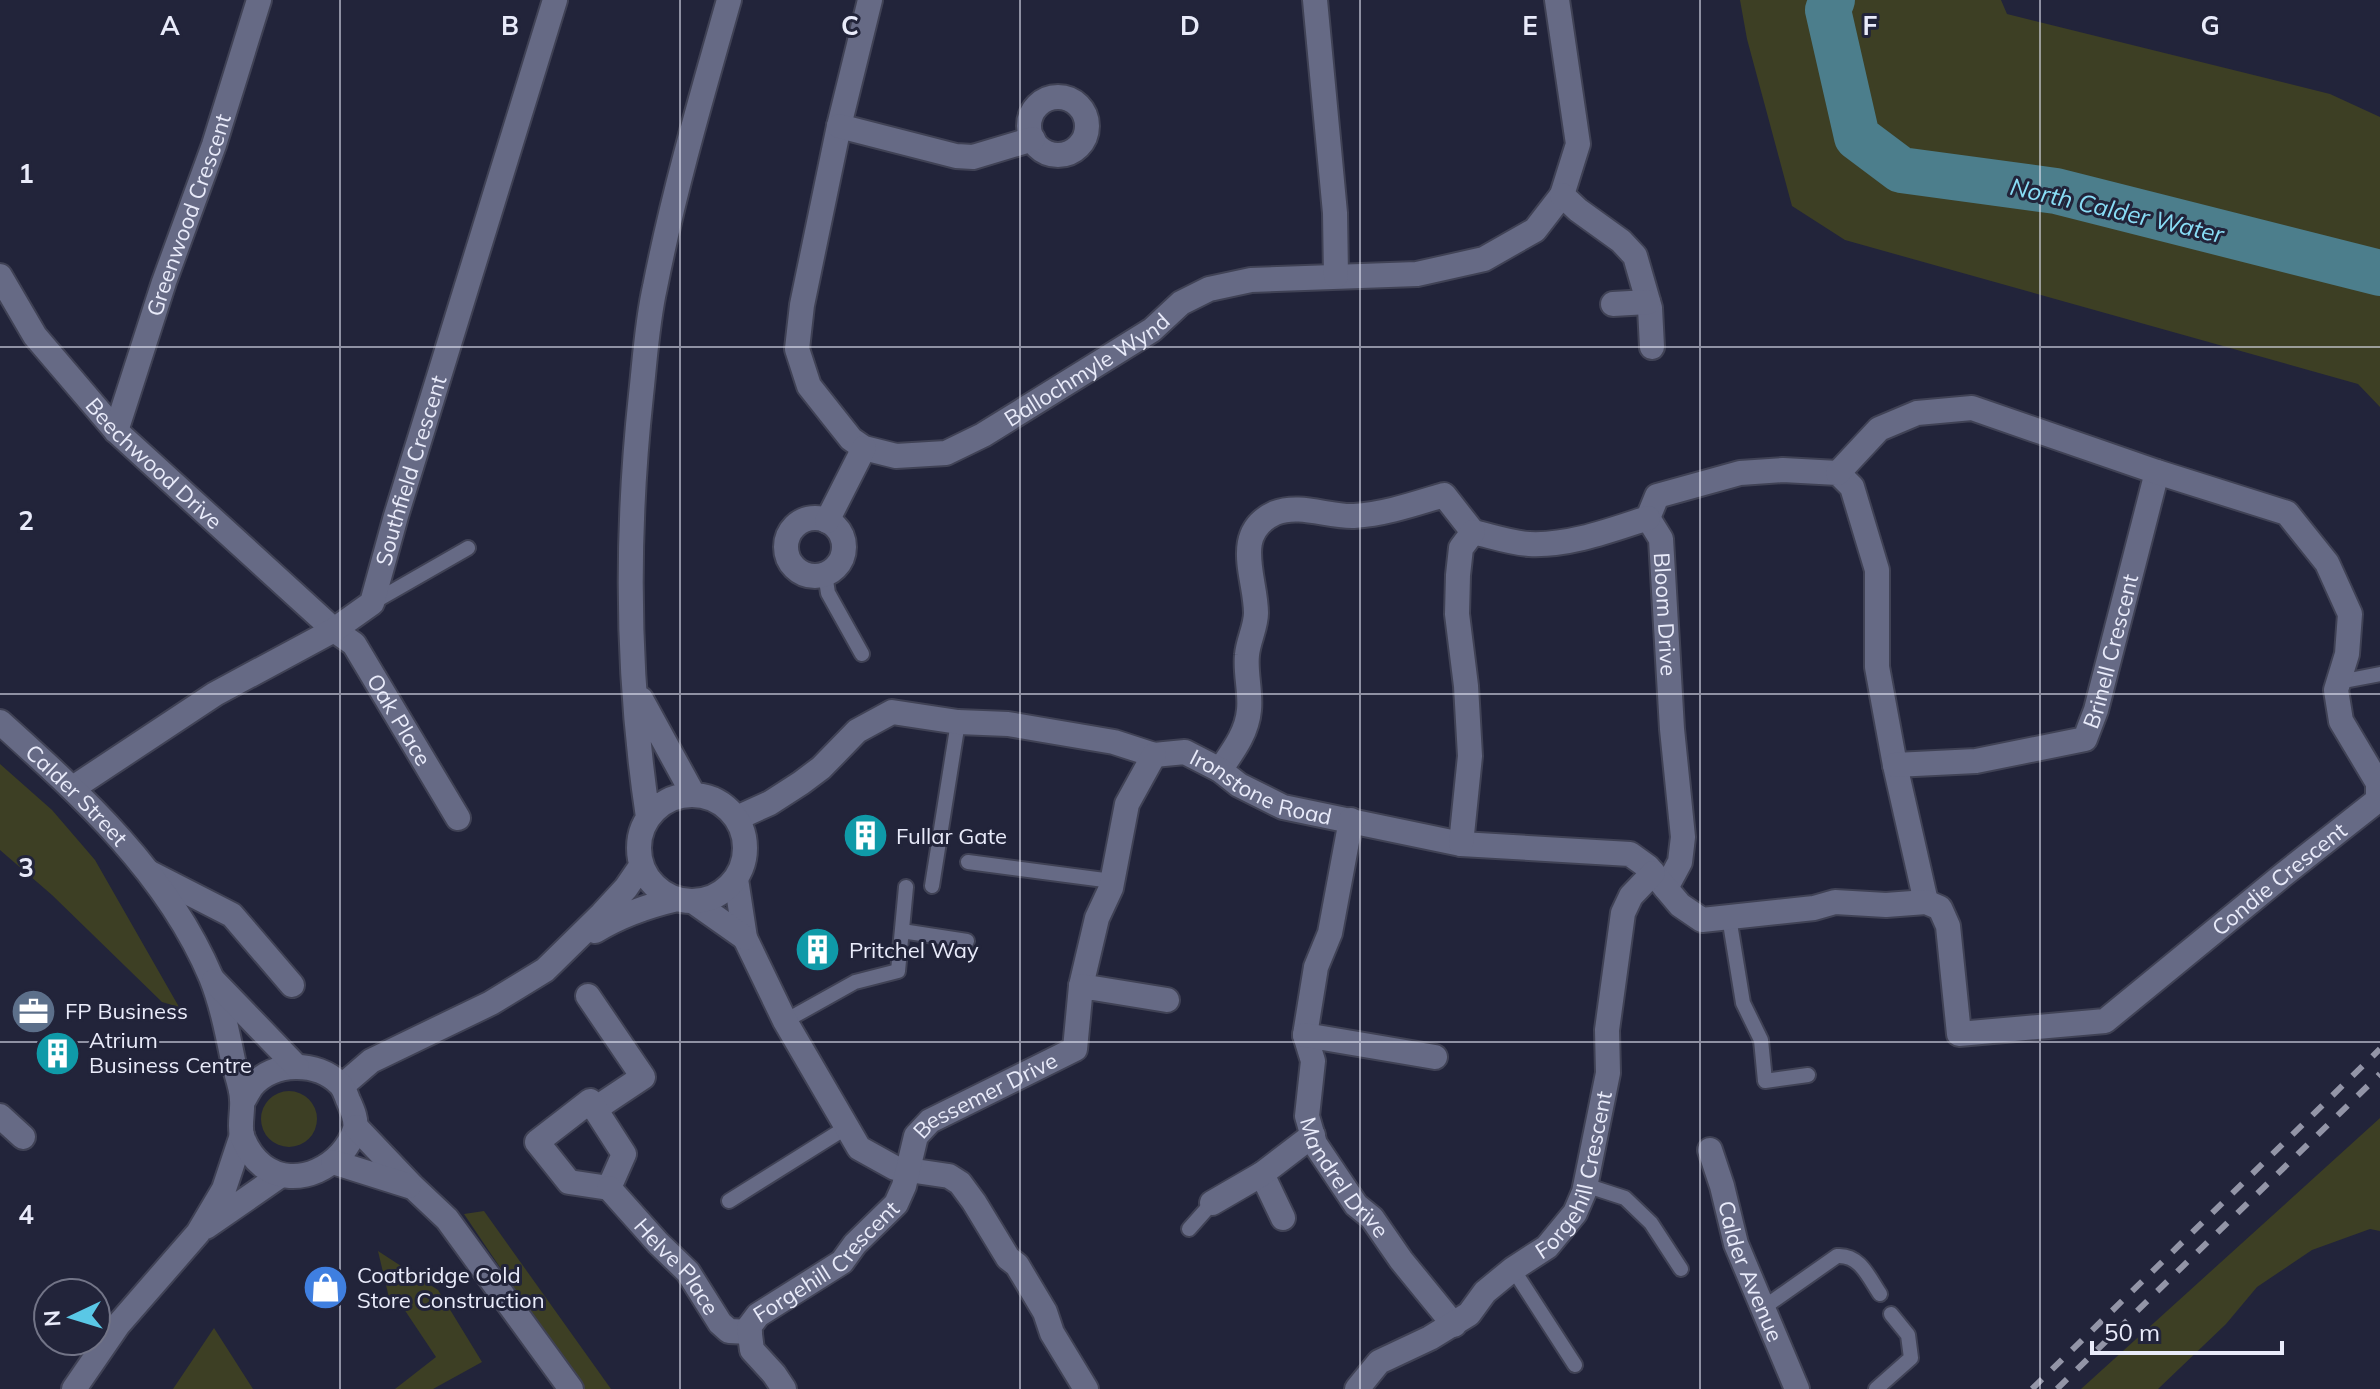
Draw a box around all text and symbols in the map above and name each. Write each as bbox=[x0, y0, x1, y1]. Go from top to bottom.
text: A bbox=[160, 9, 180, 42]
text: B bbox=[501, 9, 519, 42]
text: C bbox=[841, 9, 859, 42]
text: D bbox=[1180, 9, 1200, 42]
text: E bbox=[1522, 9, 1538, 42]
text: F bbox=[1863, 9, 1878, 42]
text: G bbox=[2200, 9, 2220, 42]
street label: Greenwood Crescent bbox=[140, 110, 237, 320]
text: 1 bbox=[18, 157, 34, 190]
water label: North Calder Water bbox=[2007, 171, 2228, 249]
street label: Ballochmyle Wynd bbox=[999, 307, 1175, 432]
street label: Southfield Crescent bbox=[369, 372, 453, 569]
street label: Beechwood Drive bbox=[80, 392, 228, 535]
text: 2 bbox=[18, 504, 34, 537]
street label: Bloom Drive bbox=[1648, 552, 1683, 677]
street label: Brinell Crescent bbox=[2076, 571, 2144, 732]
street label: Oak Place bbox=[361, 668, 438, 771]
street label: Calder Street bbox=[20, 738, 134, 852]
street label: Ironstone Road bbox=[1185, 743, 1334, 831]
building icon: Fullar Gate bbox=[841, 812, 889, 860]
street label: Condie Crescent bbox=[2206, 816, 2352, 942]
place label: Fullar Gate bbox=[896, 822, 1007, 850]
text: 3 bbox=[18, 851, 34, 884]
building icon: Pritchel Way bbox=[794, 926, 842, 974]
place label: Pritchel Way bbox=[849, 936, 979, 964]
office icon: FP Business bbox=[10, 987, 58, 1035]
place label: FP Business bbox=[65, 997, 188, 1025]
place label: Atrium Business Centre bbox=[89, 1026, 252, 1079]
building icon: Atrium Business Centre bbox=[34, 1029, 82, 1077]
street label: Bessemer Drive bbox=[907, 1046, 1062, 1144]
street label: Forgehill Crescent bbox=[1530, 1088, 1618, 1265]
street label: Mandrel Drive bbox=[1294, 1114, 1395, 1243]
street label: Forgehill Crescent bbox=[748, 1194, 905, 1329]
text: 4 bbox=[18, 1198, 34, 1231]
street label: Calder Avenue bbox=[1712, 1198, 1790, 1346]
street label: Helve Place bbox=[628, 1212, 725, 1320]
place label: Coatbridge Cold Store Construction bbox=[357, 1261, 545, 1314]
shop icon: Coatbridge Cold Store Construction bbox=[302, 1264, 350, 1312]
north arrow bbox=[32, 1277, 112, 1357]
scale bar bbox=[2092, 1305, 2282, 1355]
text: N bbox=[38, 1309, 67, 1328]
text: 50 m bbox=[2104, 1317, 2160, 1347]

